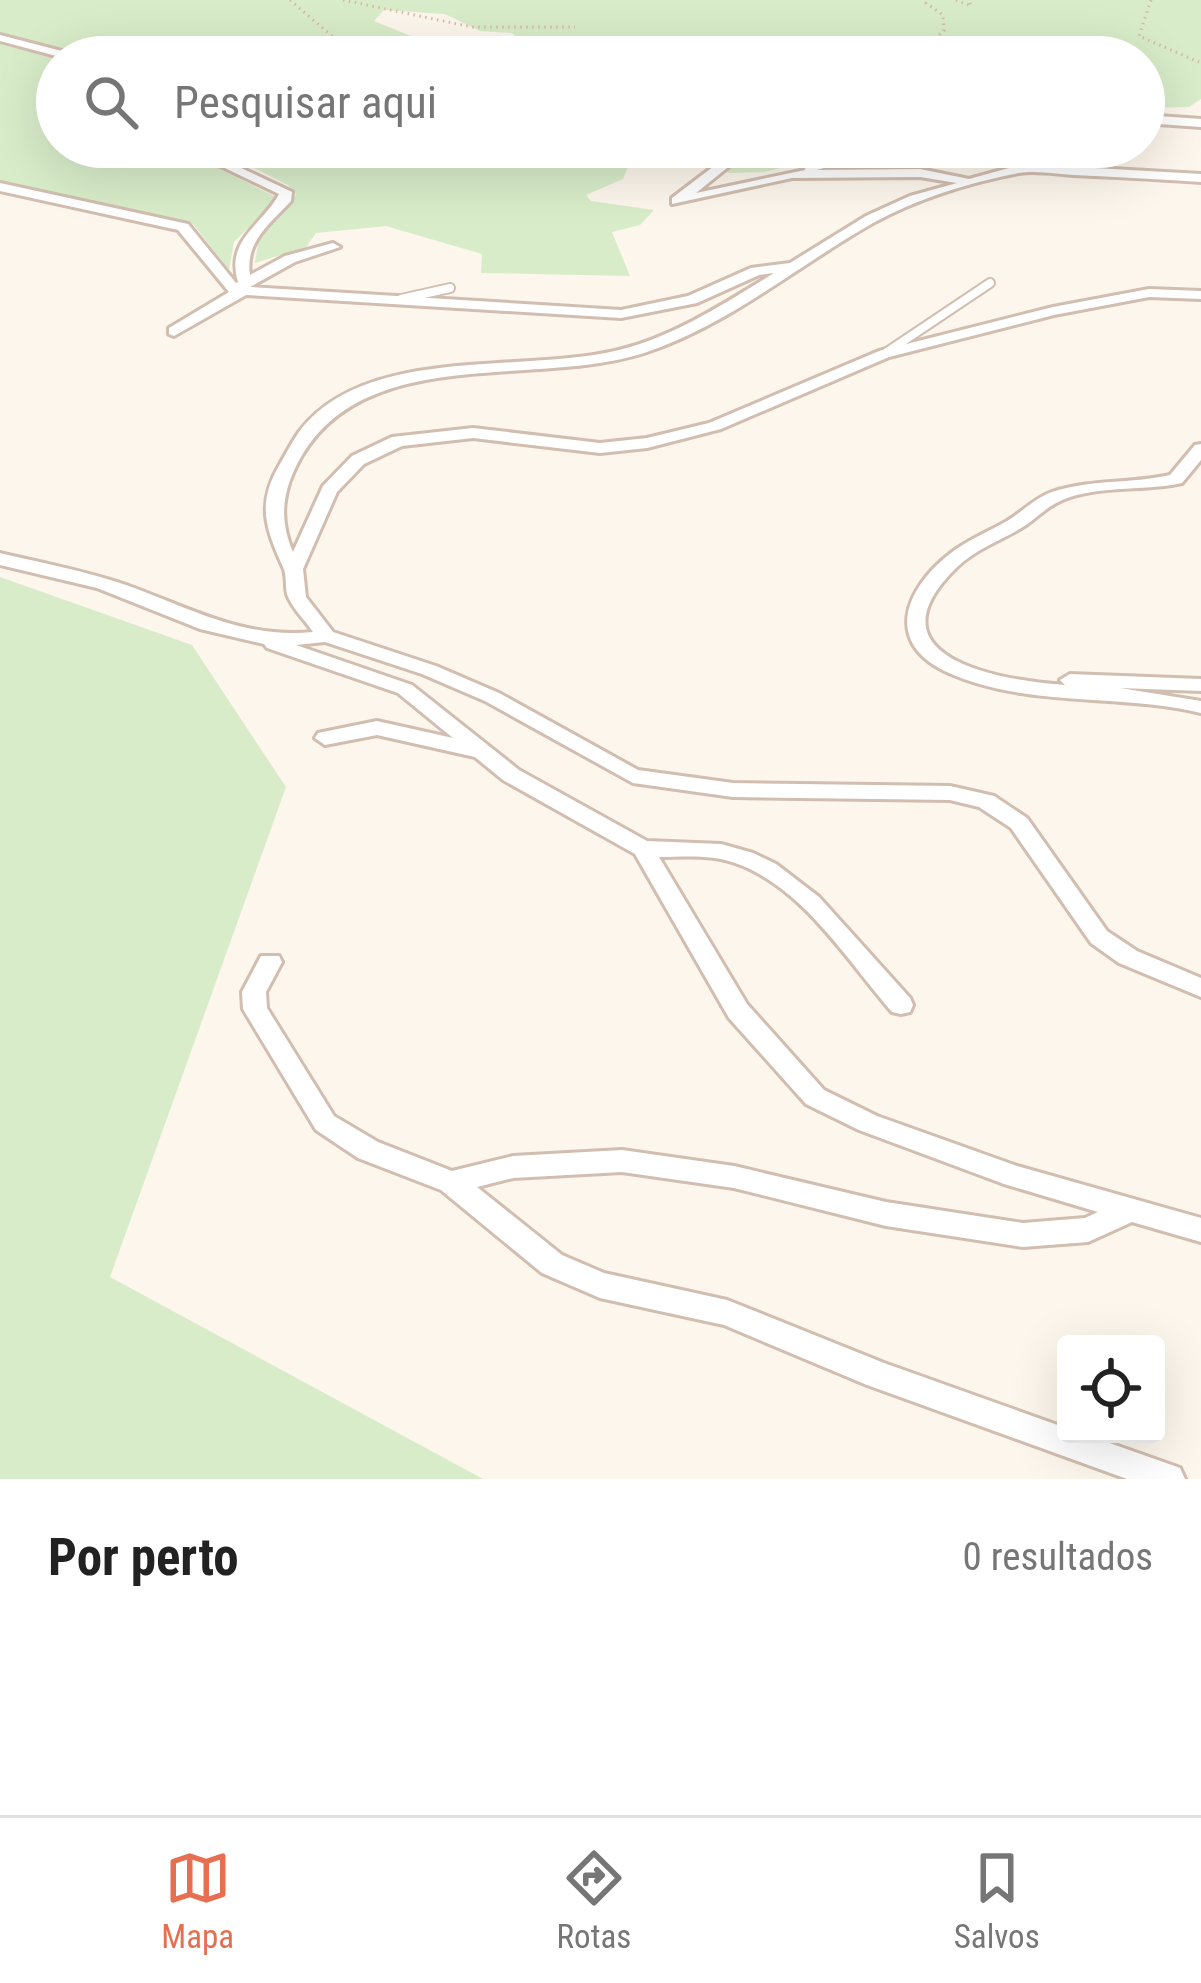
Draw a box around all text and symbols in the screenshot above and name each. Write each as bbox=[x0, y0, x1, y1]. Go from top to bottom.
search box bbox=[36, 36, 1165, 168]
icon: search bbox=[78, 69, 144, 135]
text: Pesquisar aqui bbox=[174, 76, 437, 129]
map controls bbox=[1057, 1335, 1165, 1443]
button: locate bbox=[1057, 1335, 1165, 1443]
text: Por perto bbox=[48, 1528, 239, 1587]
text: 0 resultados bbox=[962, 1534, 1153, 1580]
tab: Mapa bbox=[161, 1845, 234, 1956]
tab: Rotas bbox=[557, 1845, 631, 1956]
tab: Salvos bbox=[954, 1845, 1040, 1956]

